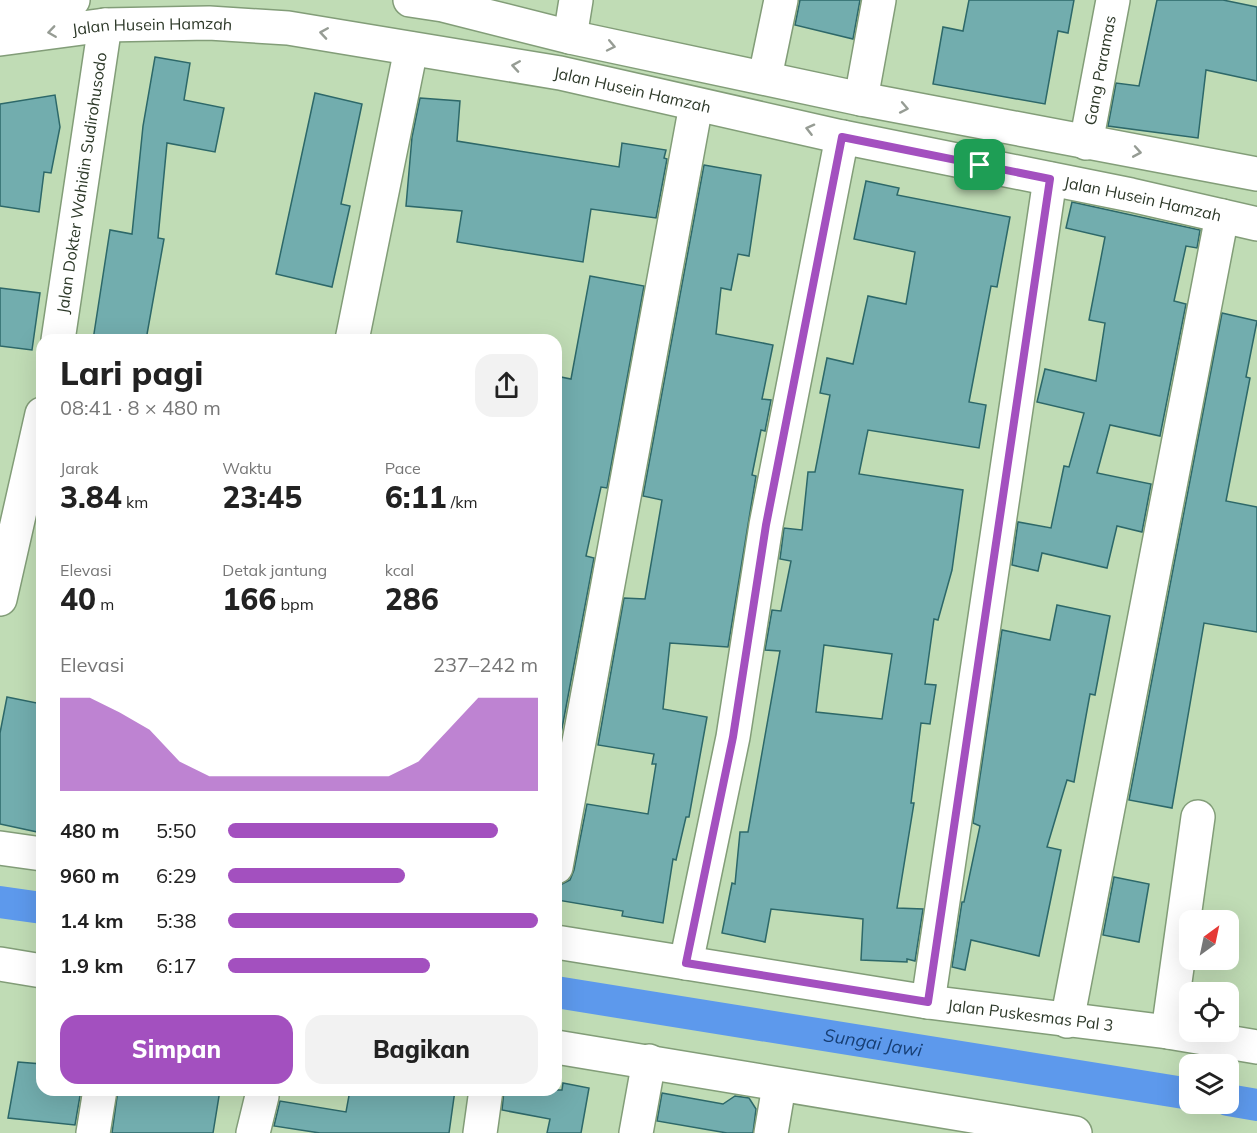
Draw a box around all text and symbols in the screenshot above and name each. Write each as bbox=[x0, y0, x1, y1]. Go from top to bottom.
street label: Jalan Husein Hamzah bbox=[71, 13, 233, 39]
street label: Gang Paramas bbox=[1080, 14, 1120, 127]
one-way arrow bbox=[48, 25, 57, 37]
one-way arrow bbox=[320, 28, 329, 40]
one-way arrow bbox=[605, 39, 615, 52]
street label: Jalan Dokter Wahidin Sudirohusodo bbox=[52, 51, 111, 315]
one-way arrow bbox=[512, 61, 521, 73]
street label: Jalan Husein Hamzah bbox=[552, 62, 713, 117]
one-way arrow bbox=[899, 101, 909, 114]
one-way arrow bbox=[805, 123, 815, 136]
pin bbox=[954, 139, 1005, 190]
one-way arrow bbox=[1132, 145, 1142, 158]
icon: arrive bbox=[963, 148, 996, 181]
street label: Jalan Husein Hamzah bbox=[1062, 172, 1223, 226]
text: Lari pagi bbox=[60, 352, 203, 393]
button: share bbox=[475, 354, 538, 417]
text: 08:41 · 8 × 480 m bbox=[60, 395, 221, 420]
text: Jarak bbox=[60, 458, 98, 478]
text: Waktu bbox=[222, 458, 272, 478]
text: Pace bbox=[385, 458, 421, 478]
text: 3.84 bbox=[60, 478, 122, 516]
text: 23:45 bbox=[222, 478, 302, 516]
text: 6:11 bbox=[385, 478, 446, 516]
text: km bbox=[122, 492, 148, 512]
text: /km bbox=[446, 492, 477, 512]
text: Elevasi bbox=[60, 560, 112, 580]
text: Detak jantung bbox=[222, 560, 327, 580]
text: kcal bbox=[385, 560, 414, 580]
text: 40 bbox=[60, 580, 96, 618]
text: 166 bbox=[222, 580, 276, 618]
text: 286 bbox=[385, 580, 439, 618]
text: m bbox=[96, 594, 114, 614]
text: bpm bbox=[276, 594, 314, 614]
text: Elevasi bbox=[60, 652, 124, 677]
text: 237–242 m bbox=[433, 652, 538, 677]
text: 480 m bbox=[60, 818, 119, 843]
text: 5:50 bbox=[156, 818, 197, 843]
text: 960 m bbox=[60, 863, 119, 888]
text: 6:29 bbox=[156, 863, 197, 888]
text: 1.4 km bbox=[60, 908, 123, 933]
text: 5:38 bbox=[156, 908, 197, 933]
north arrow bbox=[1179, 910, 1239, 970]
map controls bbox=[1179, 910, 1239, 1114]
text: 1.9 km bbox=[60, 953, 123, 978]
text: 6:17 bbox=[156, 953, 197, 978]
button: locate bbox=[1179, 982, 1239, 1042]
street label: Jalan Puskesmas Pal 3 bbox=[946, 995, 1115, 1035]
button: Simpan bbox=[60, 1015, 293, 1084]
button: Bagikan bbox=[305, 1015, 538, 1084]
water label: Sungai Jawi bbox=[822, 1023, 925, 1062]
button: layers bbox=[1179, 1054, 1239, 1114]

